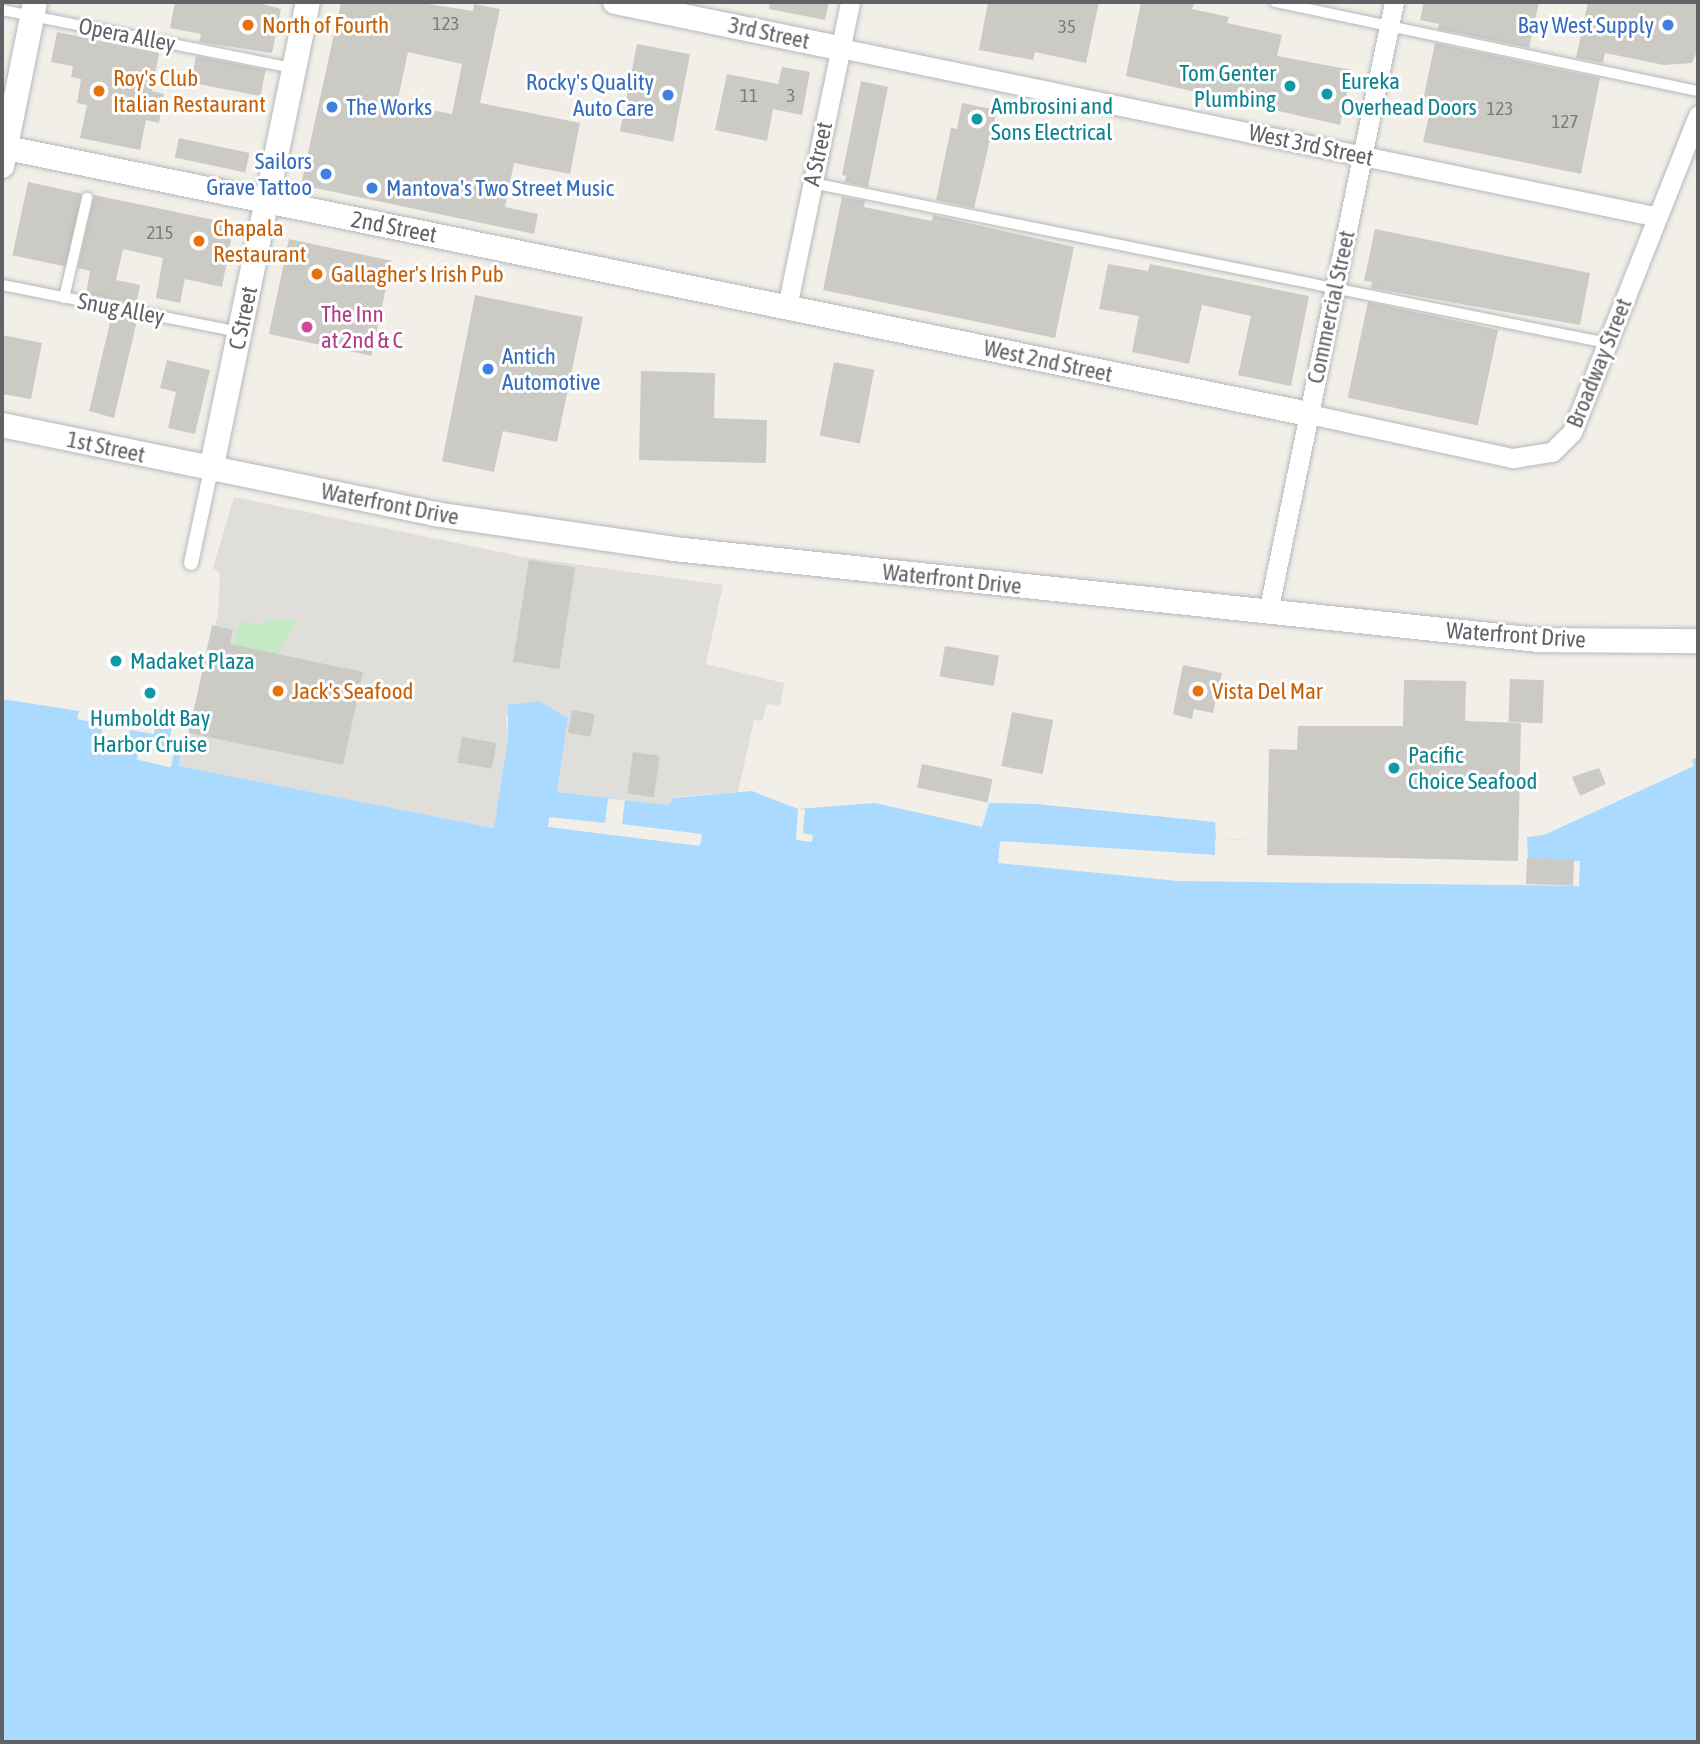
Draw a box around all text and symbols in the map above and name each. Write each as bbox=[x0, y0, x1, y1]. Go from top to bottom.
place label: North of Fourth bbox=[262, 11, 389, 39]
street label: 3rd Street bbox=[726, 11, 812, 55]
place label: Bay West Supply bbox=[1518, 11, 1654, 39]
street label: Opera Alley bbox=[76, 12, 178, 58]
house number: 123 bbox=[433, 13, 459, 35]
house number: 35 bbox=[1058, 16, 1076, 38]
marker: North of Fourth bbox=[240, 17, 256, 33]
marker: Bay West Supply bbox=[1660, 17, 1676, 33]
place label: Tom Genter Plumbing bbox=[1179, 59, 1276, 113]
place label: Roy's Club Italian Restaurant bbox=[113, 64, 266, 118]
place label: Eureka Overhead Doors bbox=[1341, 67, 1477, 121]
place label: Rocky's Quality Auto Care bbox=[526, 68, 654, 122]
marker: Tom Genter Plumbing bbox=[1282, 78, 1298, 94]
marker: Roy's Club Italian Restaurant bbox=[91, 83, 107, 99]
house number: 11 bbox=[740, 85, 758, 107]
house number: 3 bbox=[787, 85, 795, 107]
marker: Eureka Overhead Doors bbox=[1319, 86, 1335, 102]
marker: Rocky's Quality Auto Care bbox=[660, 87, 676, 103]
place label: Ambrosini and Sons Electrical bbox=[991, 92, 1113, 146]
place label: The Works bbox=[346, 93, 432, 121]
house number: 123 bbox=[1487, 98, 1513, 120]
marker: The Works bbox=[324, 99, 340, 115]
marker: Ambrosini and Sons Electrical bbox=[969, 111, 985, 127]
house number: 127 bbox=[1552, 111, 1578, 133]
street label: West 3rd Street bbox=[1246, 118, 1376, 172]
street label: A Street bbox=[798, 119, 838, 189]
place label: Sailors Grave Tattoo bbox=[206, 147, 312, 201]
marker: Sailors Grave Tattoo bbox=[318, 166, 334, 182]
place label: Mantova's Two Street Music bbox=[386, 174, 614, 202]
marker: Mantova's Two Street Music bbox=[364, 180, 380, 196]
street label: 2nd Street bbox=[349, 205, 439, 249]
place label: Chapala Restaurant bbox=[213, 214, 306, 268]
house number: 215 bbox=[147, 222, 173, 244]
street label: Commercial Street bbox=[1301, 228, 1361, 386]
marker: Chapala Restaurant bbox=[191, 233, 207, 249]
place label: Gallagher's Irish Pub bbox=[331, 260, 504, 288]
marker: Gallagher's Irish Pub bbox=[309, 266, 325, 282]
street label: C Street bbox=[223, 284, 263, 352]
street label: Snug Alley bbox=[75, 287, 167, 331]
street label: Broadway Street bbox=[1560, 294, 1638, 432]
place label: The Inn at 2nd & C bbox=[321, 300, 403, 354]
marker: The Inn at 2nd & C bbox=[299, 319, 315, 335]
street label: West 2nd Street bbox=[981, 334, 1115, 388]
place label: Antich Automotive bbox=[502, 342, 601, 396]
marker: Antich Automotive bbox=[480, 361, 496, 377]
street label: 1st Street bbox=[64, 425, 148, 469]
street label: Waterfront Drive bbox=[319, 477, 461, 531]
street label: Waterfront Drive bbox=[881, 558, 1023, 600]
street label: Waterfront Drive bbox=[1445, 616, 1587, 654]
place label: Madaket Plaza bbox=[130, 647, 255, 675]
marker: Madaket Plaza bbox=[108, 653, 124, 669]
place label: Jack's Seafood bbox=[292, 677, 413, 705]
place label: Vista Del Mar bbox=[1212, 677, 1323, 705]
marker: Jack's Seafood bbox=[270, 683, 286, 699]
marker: Vista Del Mar bbox=[1190, 683, 1206, 699]
marker: Humboldt Bay Harbor Cruise bbox=[142, 685, 158, 701]
place label: Humboldt Bay Harbor Cruise bbox=[90, 704, 210, 758]
place label: Pacific Choice Seafood bbox=[1408, 741, 1537, 795]
marker: Pacific Choice Seafood bbox=[1386, 760, 1402, 776]

